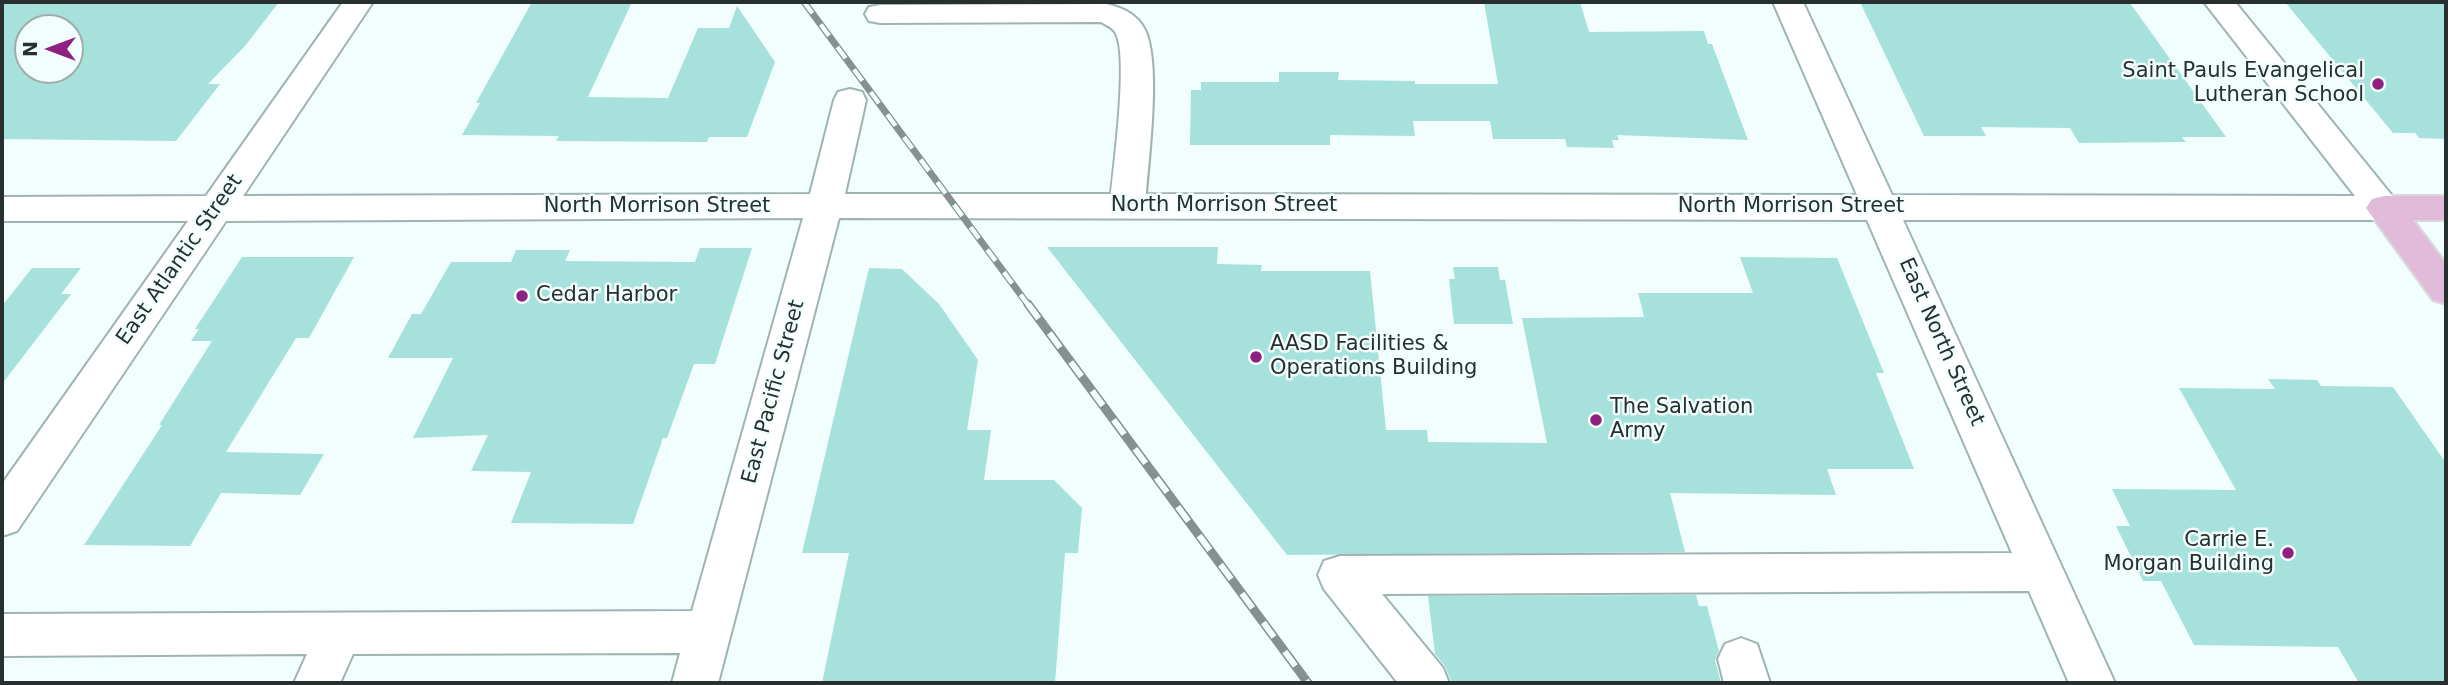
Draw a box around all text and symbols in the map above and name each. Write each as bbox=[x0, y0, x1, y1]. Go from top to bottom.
north arrow bbox=[14, 14, 84, 84]
text: N bbox=[19, 41, 41, 57]
place label: Saint Pauls Evangelical Lutheran School bbox=[2122, 59, 2364, 109]
marker: Saint Pauls Evangelical Lutheran School bbox=[2370, 76, 2386, 92]
street label: East Atlantic Street bbox=[112, 170, 248, 350]
street label: North Morrison Street bbox=[1111, 193, 1337, 219]
street label: North Morrison Street bbox=[544, 194, 770, 220]
street label: North Morrison Street bbox=[1678, 194, 1904, 220]
street label: East North Street bbox=[1893, 254, 1989, 430]
place label: Cedar Harbor bbox=[536, 283, 677, 309]
marker: Cedar Harbor bbox=[514, 288, 530, 304]
street label: East Pacific Street bbox=[737, 297, 811, 487]
place label: AASD Facilities & Operations Building bbox=[1270, 332, 1477, 382]
marker: AASD Facilities & Operations Building bbox=[1248, 349, 1264, 365]
place label: The Salvation Army bbox=[1610, 395, 1753, 445]
marker: The Salvation Army bbox=[1588, 412, 1604, 428]
place label: Carrie E. Morgan Building bbox=[2103, 528, 2274, 578]
marker: Carrie E. Morgan Building bbox=[2280, 545, 2296, 561]

